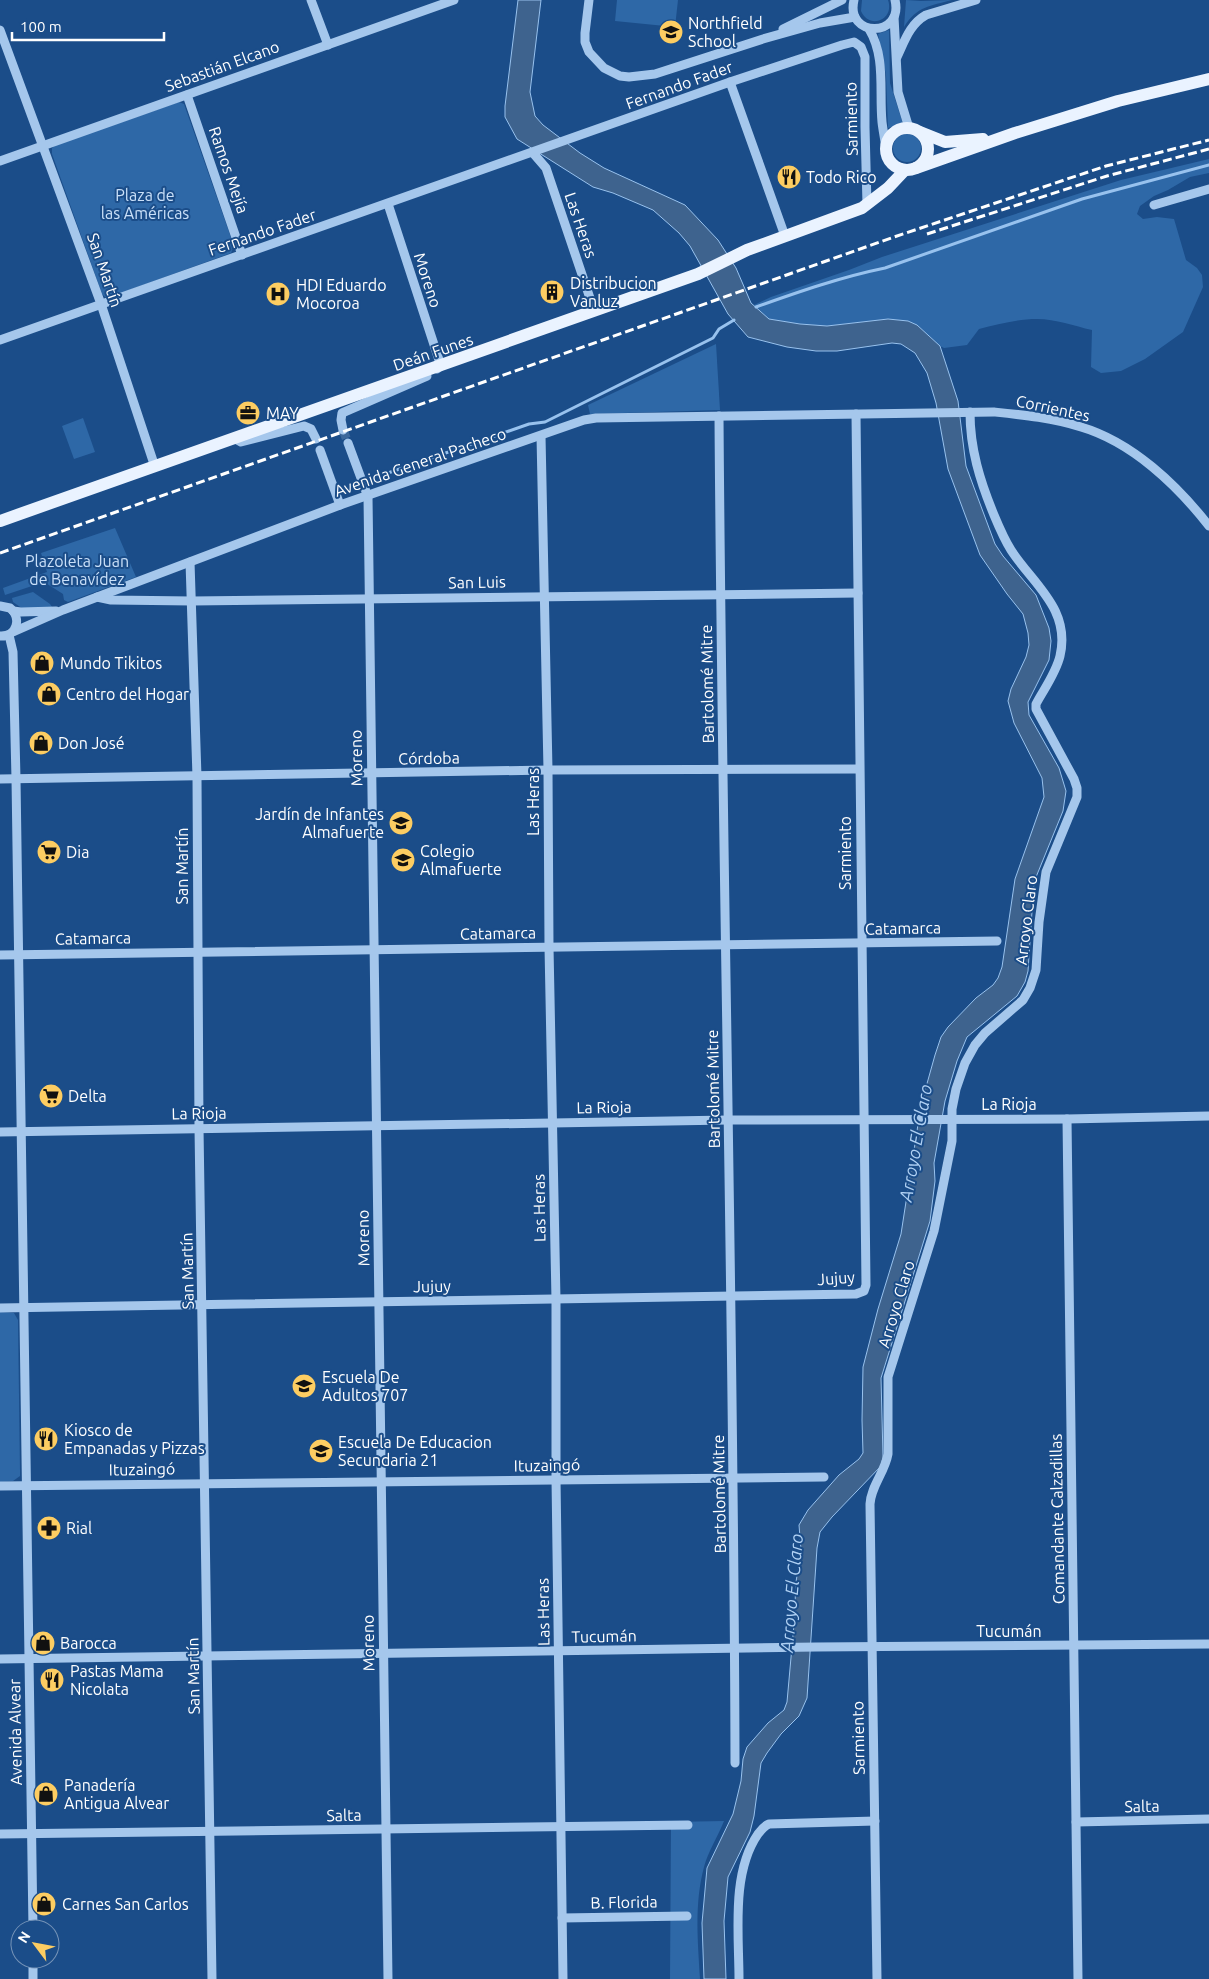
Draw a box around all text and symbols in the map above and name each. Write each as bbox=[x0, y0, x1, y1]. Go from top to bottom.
scale bar bbox=[12, 10, 165, 42]
place label: Northfield School bbox=[688, 14, 763, 50]
text: 100 m bbox=[20, 18, 62, 35]
school or university icon: Northfield School bbox=[658, 19, 684, 45]
street label: Sebastián Elcano bbox=[162, 37, 282, 95]
street label: Fernando Fader bbox=[623, 57, 735, 113]
street label: Sarmiento bbox=[841, 82, 861, 156]
street label: Ramos Mejía bbox=[206, 124, 252, 216]
restaurant icon: Todo Rico bbox=[776, 164, 802, 190]
place label: Todo Rico bbox=[806, 168, 877, 186]
park label: Plaza de las Américas bbox=[101, 186, 189, 222]
street label: Las Heras bbox=[561, 190, 601, 260]
street label: Fernando Fader bbox=[206, 205, 318, 259]
street label: San Martín bbox=[84, 231, 126, 309]
street label: Moreno bbox=[411, 250, 445, 310]
place label: Distribucion Vanluz bbox=[570, 274, 657, 310]
place label: HDI Eduardo Mocoroa bbox=[296, 276, 387, 312]
building icon: Distribucion Vanluz bbox=[539, 279, 565, 305]
hospital icon: HDI Eduardo Mocoroa bbox=[265, 281, 291, 307]
street label: Deán Funes bbox=[391, 330, 475, 374]
street label: Corrientes bbox=[1014, 391, 1092, 425]
office icon: MAY bbox=[235, 400, 261, 426]
place label: MAY bbox=[266, 404, 299, 422]
street label: Avenida General Pacheco bbox=[332, 424, 508, 500]
park label: Plazoleta Juan de Benavídez bbox=[25, 552, 129, 588]
street label: San Luis bbox=[448, 572, 506, 592]
street label: Bartolomé Mitre bbox=[697, 624, 717, 744]
shop icon: Mundo Tikitos bbox=[29, 650, 55, 676]
place label: Mundo Tikitos bbox=[60, 654, 162, 672]
shop icon: Centro del Hogar bbox=[36, 681, 62, 707]
place label: Centro del Hogar bbox=[66, 685, 189, 703]
shop icon: Don José bbox=[28, 730, 54, 756]
street label: Moreno bbox=[347, 730, 365, 786]
place label: Don José bbox=[58, 734, 124, 752]
street label: Córdoba bbox=[398, 748, 460, 768]
street label: Las Heras bbox=[524, 768, 542, 836]
place label: Jardín de Infantes Almafuerte bbox=[255, 805, 384, 841]
school or university icon: Jardín de Infantes Almafuerte bbox=[388, 810, 414, 836]
street label: Sarmiento bbox=[836, 816, 854, 890]
street label: San Martín bbox=[173, 828, 191, 904]
supermarket icon: Dia bbox=[36, 839, 62, 865]
place label: Colegio Almafuerte bbox=[420, 842, 502, 878]
place label: Dia bbox=[66, 843, 89, 861]
school or university icon: Colegio Almafuerte bbox=[390, 847, 416, 873]
street label: Arroyo Claro bbox=[1012, 874, 1040, 966]
street label: Catamarca bbox=[865, 918, 941, 938]
street label: Catamarca bbox=[460, 923, 536, 943]
street label: Catamarca bbox=[55, 928, 131, 948]
street label: Bartolomé Mitre bbox=[703, 1029, 723, 1149]
water label: Arroyo El Claro bbox=[895, 1082, 935, 1204]
supermarket icon: Delta bbox=[38, 1083, 64, 1109]
place label: Delta bbox=[68, 1087, 107, 1105]
street label: La Rioja bbox=[981, 1095, 1037, 1113]
street label: La Rioja bbox=[576, 1098, 632, 1116]
street label: La Rioja bbox=[171, 1104, 227, 1122]
street label: Las Heras bbox=[529, 1174, 549, 1242]
street label: Moreno bbox=[354, 1210, 372, 1266]
street label: San Martín bbox=[177, 1232, 197, 1310]
street label: Arroyo Claro bbox=[874, 1258, 918, 1350]
street label: Jujuy bbox=[817, 1268, 856, 1288]
street label: Jujuy bbox=[413, 1277, 451, 1295]
place label: Escuela De Adultos 707 bbox=[322, 1368, 408, 1404]
school or university icon: Escuela De Adultos 707 bbox=[291, 1373, 317, 1399]
place label: Kiosco de Empanadas y Pizzas bbox=[64, 1421, 205, 1457]
restaurant icon: Kiosco de Empanadas y Pizzas bbox=[33, 1426, 59, 1452]
place label: Escuela De Educacion Secundaria 21 bbox=[338, 1433, 492, 1469]
street label: Bartolomé Mitre bbox=[709, 1434, 729, 1554]
street label: Comandante Calzadillas bbox=[1047, 1434, 1067, 1604]
school or university icon: Escuela De Educacion Secundaria 21 bbox=[308, 1438, 334, 1464]
street label: Ituzaingó bbox=[514, 1455, 580, 1475]
street label: Ituzaingó bbox=[109, 1459, 175, 1479]
pharmacy icon: Rial bbox=[36, 1515, 62, 1541]
place label: Rial bbox=[66, 1519, 92, 1537]
water label: Arroyo El Claro bbox=[776, 1533, 806, 1654]
street label: Las Heras bbox=[533, 1578, 553, 1646]
street label: Moreno bbox=[359, 1615, 377, 1671]
street label: Tucumán bbox=[976, 1622, 1042, 1640]
street label: Tucumán bbox=[571, 1626, 637, 1646]
shop icon: Barocca bbox=[30, 1630, 56, 1656]
place label: Barocca bbox=[60, 1634, 117, 1652]
street label: San Martín bbox=[183, 1637, 203, 1715]
place label: Pastas Mama Nicolata bbox=[70, 1662, 164, 1698]
restaurant icon: Pastas Mama Nicolata bbox=[39, 1667, 65, 1693]
street label: Avenida Alvear bbox=[5, 1679, 25, 1785]
street label: Sarmiento bbox=[848, 1701, 868, 1775]
place label: Panadería Antigua Alvear bbox=[64, 1776, 169, 1812]
shop icon: Panadería Antigua Alvear bbox=[33, 1781, 59, 1807]
street label: Salta bbox=[1124, 1797, 1160, 1815]
street label: Salta bbox=[326, 1806, 362, 1824]
shop icon: Carnes San Carlos bbox=[31, 1891, 57, 1917]
street label: B. Florida bbox=[590, 1892, 658, 1912]
place label: Carnes San Carlos bbox=[62, 1895, 189, 1913]
north arrow bbox=[10, 1919, 60, 1969]
text: N bbox=[14, 1928, 34, 1946]

